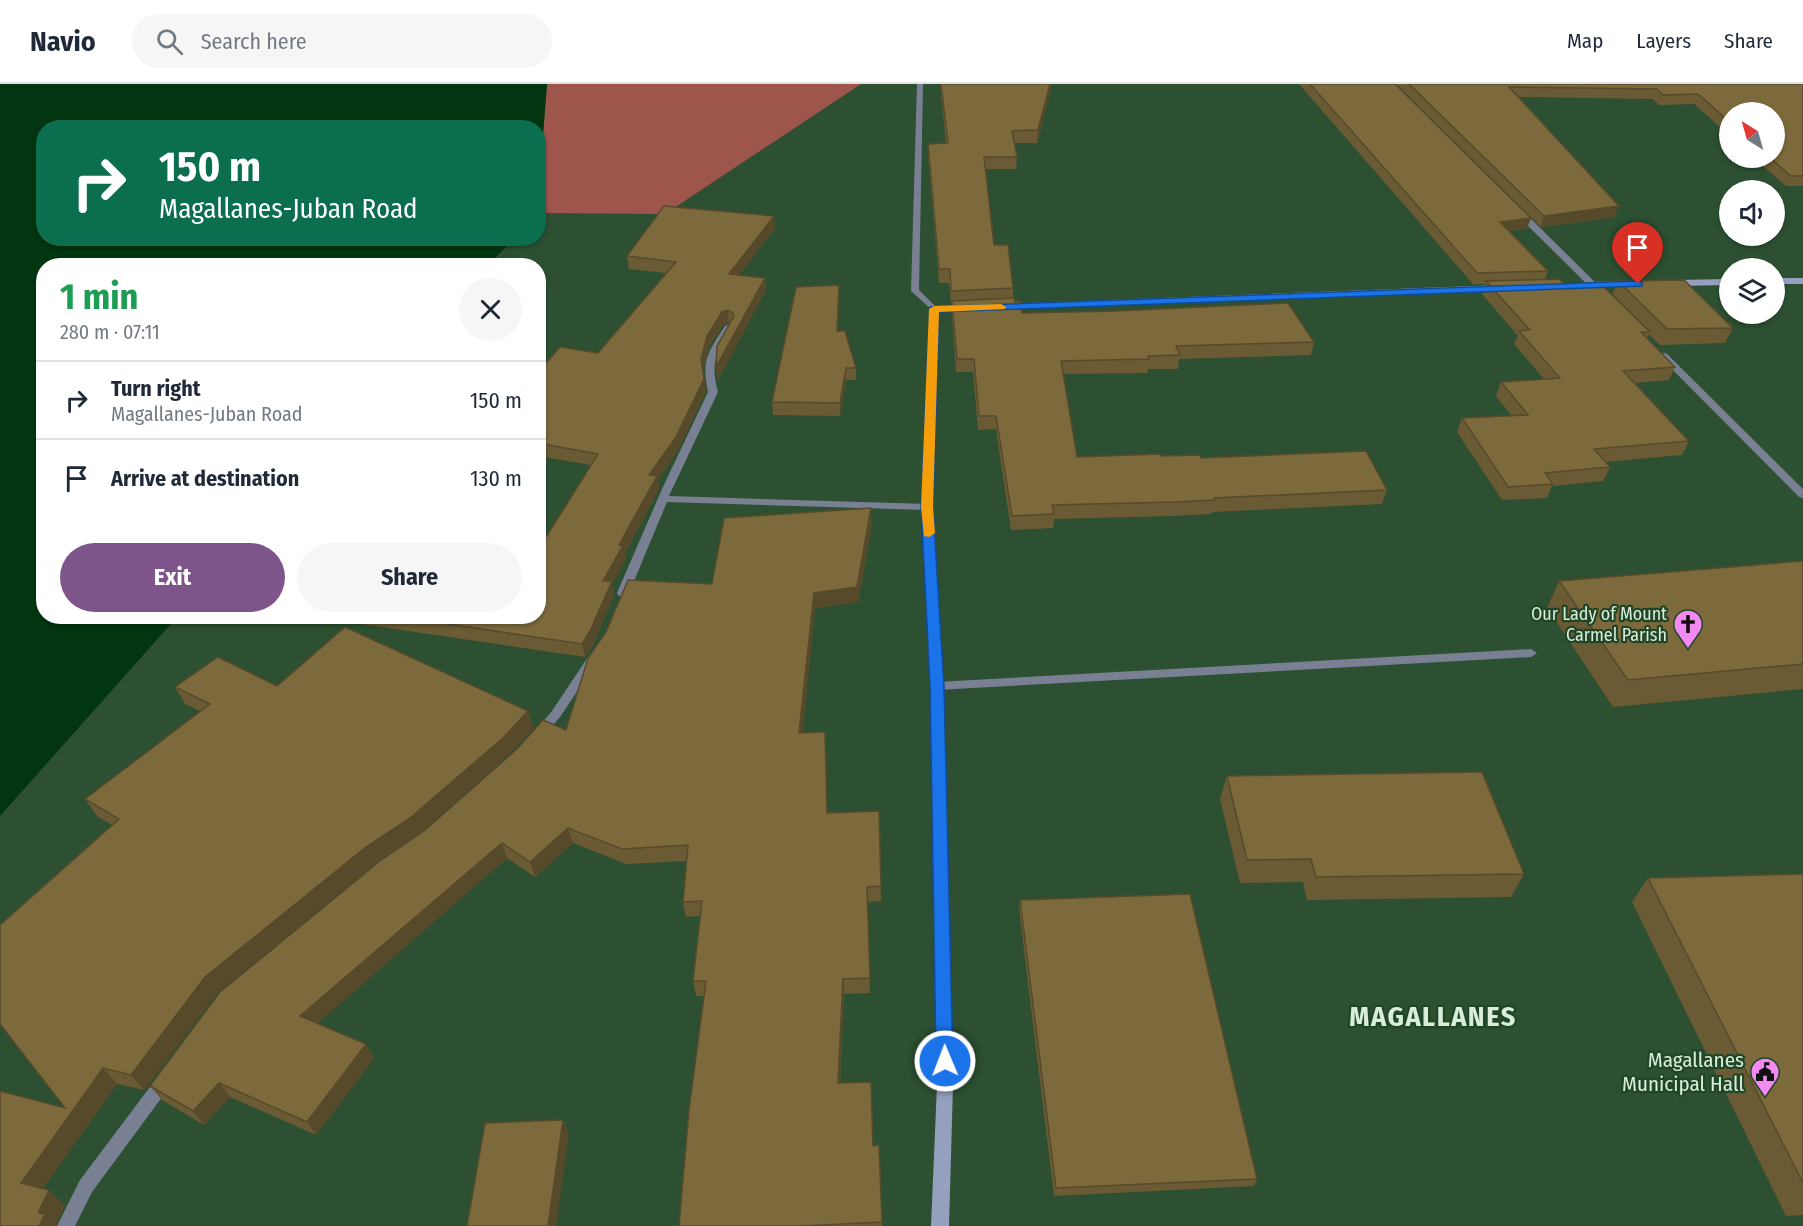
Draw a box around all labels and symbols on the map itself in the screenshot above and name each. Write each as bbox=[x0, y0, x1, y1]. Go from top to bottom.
north arrow bbox=[1719, 102, 1785, 168]
pin bbox=[1612, 222, 1663, 284]
place label: Our Lady of Mount Carmel Parish bbox=[1531, 603, 1667, 646]
church icon: Our Lady of Mount Carmel Parish bbox=[1672, 608, 1704, 650]
district label: MAGALLANES bbox=[1349, 1000, 1517, 1033]
position arrow bbox=[913, 1029, 977, 1093]
place label: Magallanes Municipal Hall bbox=[1622, 1047, 1744, 1097]
public building icon: Magallanes Municipal Hall bbox=[1749, 1056, 1781, 1098]

